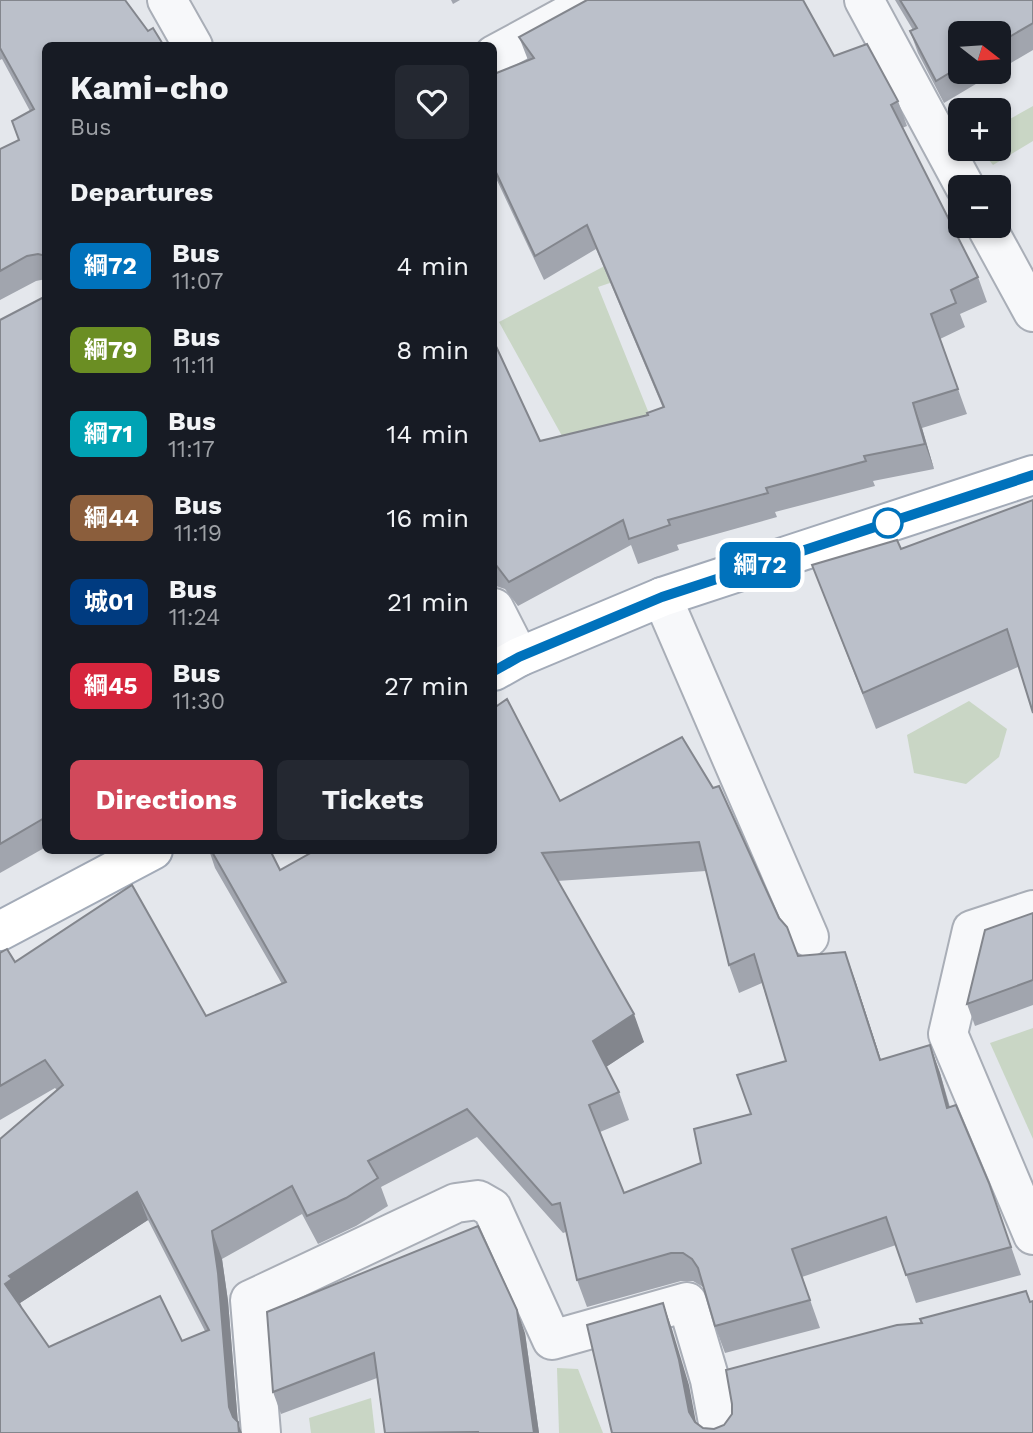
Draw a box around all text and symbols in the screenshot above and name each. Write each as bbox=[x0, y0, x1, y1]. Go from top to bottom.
north arrow bbox=[948, 21, 1012, 84]
map controls bbox=[948, 21, 1011, 238]
button: heart bbox=[395, 65, 469, 139]
text: Kami-cho bbox=[70, 68, 229, 107]
button: + bbox=[948, 98, 1011, 161]
text: Bus bbox=[70, 114, 111, 141]
button: − bbox=[948, 175, 1011, 238]
text: Departures bbox=[70, 177, 213, 207]
text: Bus bbox=[172, 238, 220, 268]
text: 4 min bbox=[396, 251, 469, 281]
text: 綱72 bbox=[84, 252, 137, 280]
text: 11:07 bbox=[172, 268, 223, 295]
text: Bus bbox=[172, 322, 220, 352]
text: 8 min bbox=[396, 335, 469, 365]
text: 綱79 bbox=[84, 336, 137, 364]
text: 11:11 bbox=[172, 352, 215, 379]
text: Bus bbox=[168, 406, 216, 436]
text: 14 min bbox=[386, 419, 469, 449]
text: 綱71 bbox=[84, 420, 133, 448]
text: 11:17 bbox=[168, 436, 215, 463]
text: Bus bbox=[174, 490, 222, 520]
text: 16 min bbox=[386, 503, 469, 533]
text: 綱44 bbox=[84, 504, 139, 532]
unlabelled marker bbox=[873, 508, 903, 538]
text: 11:19 bbox=[174, 520, 222, 547]
line badge: 綱72 bbox=[720, 542, 800, 588]
text: 綱72 bbox=[734, 551, 786, 579]
text: Bus bbox=[169, 574, 217, 604]
text: 21 min bbox=[387, 587, 469, 617]
text: 城01 bbox=[84, 588, 134, 616]
text: 11:24 bbox=[169, 604, 220, 631]
text: Bus bbox=[173, 658, 220, 688]
text: 27 min bbox=[384, 671, 469, 701]
text: 綱45 bbox=[84, 672, 138, 700]
text: 11:30 bbox=[173, 688, 225, 715]
button: Directions bbox=[70, 760, 263, 840]
button: Tickets bbox=[277, 760, 469, 840]

